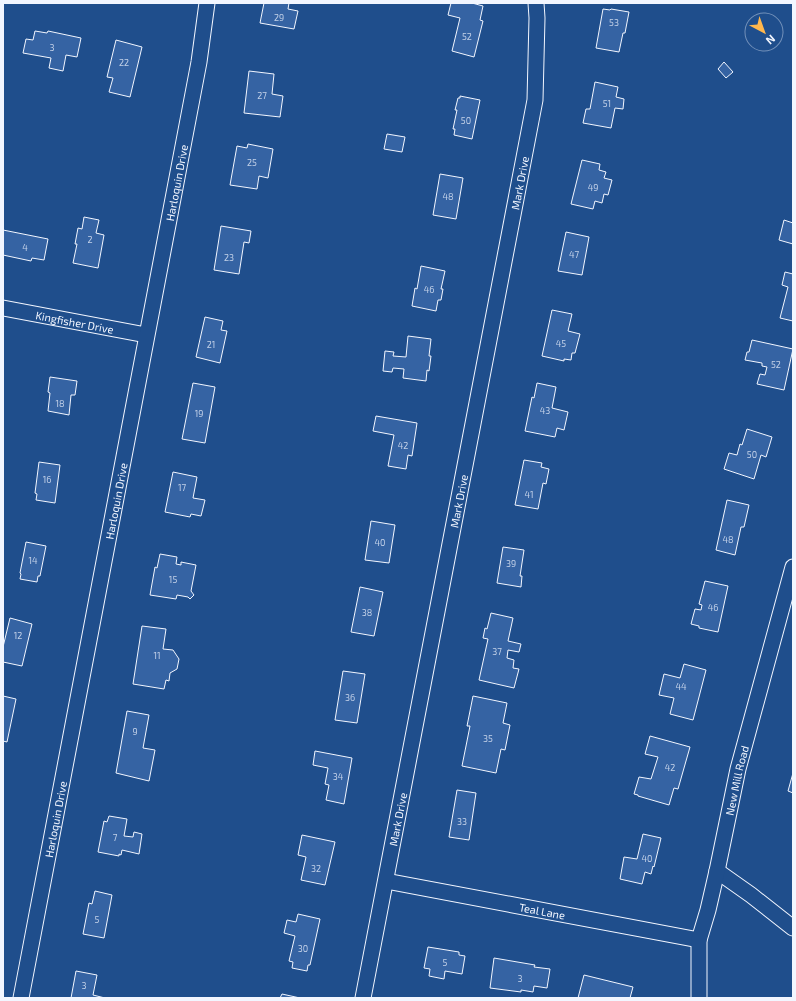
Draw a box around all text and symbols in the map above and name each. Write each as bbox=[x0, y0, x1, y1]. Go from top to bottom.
house number: 29 bbox=[274, 12, 284, 23]
north arrow bbox=[744, 12, 784, 52]
house number: 53 bbox=[609, 17, 619, 28]
house number: 52 bbox=[462, 31, 472, 42]
text: N bbox=[764, 32, 778, 47]
house number: 3 bbox=[49, 42, 55, 53]
house number: 22 bbox=[119, 57, 129, 68]
house number: 27 bbox=[257, 90, 267, 101]
house number: 51 bbox=[603, 98, 611, 109]
house number: 50 bbox=[461, 115, 471, 126]
street label: Harloquin Drive bbox=[162, 143, 190, 222]
street label: Mark Drive bbox=[508, 155, 531, 211]
house number: 25 bbox=[247, 157, 257, 168]
house number: 49 bbox=[588, 182, 598, 193]
house number: 48 bbox=[443, 191, 454, 202]
house number: 2 bbox=[87, 234, 93, 245]
house number: 4 bbox=[22, 242, 28, 253]
house number: 47 bbox=[569, 249, 579, 260]
house number: 23 bbox=[224, 252, 234, 263]
house number: 46 bbox=[424, 284, 434, 295]
street label: Kingfisher Drive bbox=[35, 308, 115, 335]
house number: 45 bbox=[556, 338, 566, 349]
house number: 21 bbox=[207, 339, 215, 350]
house number: 52 bbox=[771, 359, 781, 370]
house number: 18 bbox=[55, 398, 65, 409]
house number: 43 bbox=[540, 405, 550, 416]
house number: 19 bbox=[195, 408, 203, 419]
house number: 42 bbox=[398, 440, 408, 451]
house number: 50 bbox=[747, 449, 757, 460]
street label: Harloquin Drive bbox=[102, 461, 129, 540]
street label: Mark Drive bbox=[447, 473, 470, 529]
house number: 16 bbox=[43, 474, 51, 485]
house number: 17 bbox=[178, 482, 186, 493]
house number: 41 bbox=[524, 489, 534, 500]
house number: 48 bbox=[723, 534, 734, 545]
house number: 40 bbox=[375, 537, 385, 548]
house number: 14 bbox=[28, 555, 38, 566]
house number: 39 bbox=[506, 558, 516, 569]
house number: 15 bbox=[169, 574, 177, 585]
house number: 46 bbox=[708, 602, 718, 613]
house number: 38 bbox=[362, 607, 372, 618]
house number: 12 bbox=[14, 630, 22, 641]
house number: 37 bbox=[492, 646, 502, 657]
house number: 11 bbox=[153, 650, 161, 661]
house number: 44 bbox=[675, 681, 687, 692]
house number: 36 bbox=[345, 692, 355, 703]
house number: 9 bbox=[132, 726, 138, 737]
house number: 35 bbox=[483, 733, 493, 744]
street label: New Mill Road bbox=[722, 744, 751, 817]
house number: 42 bbox=[665, 762, 675, 773]
house number: 34 bbox=[333, 771, 344, 782]
street label: Harloquin Drive bbox=[41, 780, 69, 859]
street label: Mark Drive bbox=[386, 791, 409, 847]
house number: 33 bbox=[457, 816, 467, 827]
house number: 7 bbox=[113, 832, 118, 843]
house number: 40 bbox=[642, 853, 652, 864]
house number: 32 bbox=[311, 863, 321, 874]
street label: Teal Lane bbox=[518, 900, 566, 921]
house number: 5 bbox=[95, 914, 100, 925]
house number: 30 bbox=[298, 943, 308, 954]
house number: 5 bbox=[443, 957, 448, 968]
house number: 3 bbox=[517, 973, 523, 984]
house number: 3 bbox=[81, 980, 87, 991]

